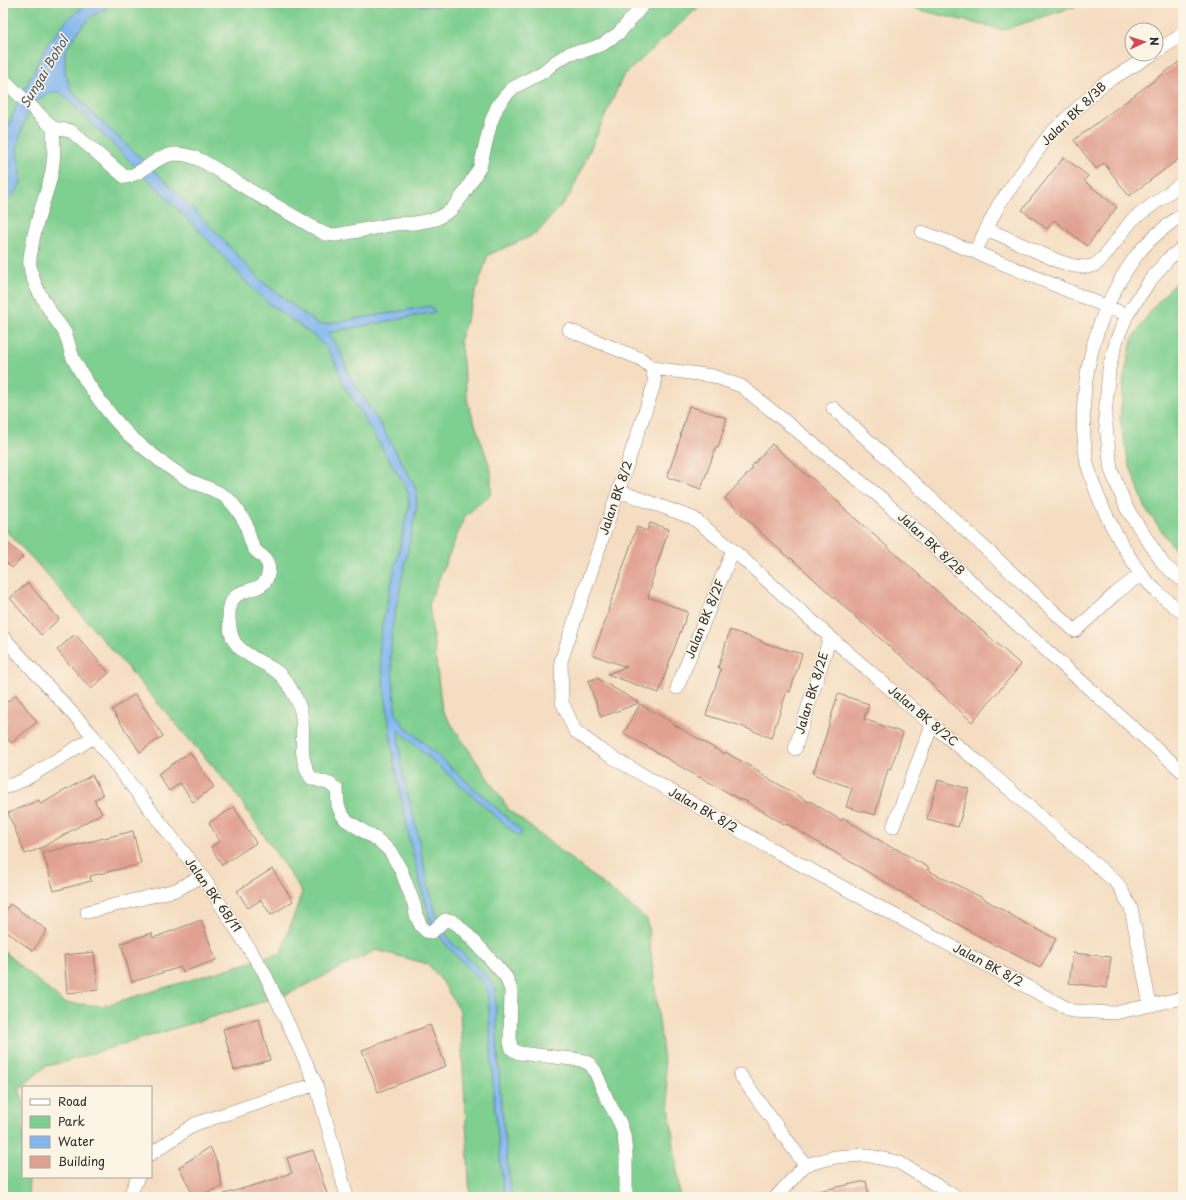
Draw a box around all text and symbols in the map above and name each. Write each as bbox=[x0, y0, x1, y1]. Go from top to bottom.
north arrow bbox=[1124, 22, 1164, 62]
water label: Sungai Bohol bbox=[15, 30, 74, 111]
text: N bbox=[1146, 36, 1163, 46]
street label: Jalan BK 8/3B bbox=[1037, 77, 1110, 149]
street label: Jalan BK 8/2 bbox=[594, 458, 636, 537]
street label: Jalan BK 8/2B bbox=[894, 508, 969, 579]
street label: Jalan BK 8/2F bbox=[680, 576, 728, 661]
street label: Jalan BK 8/2E bbox=[790, 650, 832, 736]
street label: Jalan BK 8/2C bbox=[885, 681, 963, 750]
street label: Jalan BK 8/2 bbox=[666, 782, 741, 836]
street label: Jalan BK 6B/11 bbox=[181, 853, 246, 935]
street label: Jalan BK 8/2 bbox=[950, 938, 1027, 990]
legend bbox=[22, 1086, 152, 1178]
text: Road bbox=[58, 1092, 87, 1110]
text: Park bbox=[58, 1112, 85, 1130]
text: Water bbox=[58, 1132, 95, 1150]
text: Building bbox=[58, 1152, 105, 1170]

